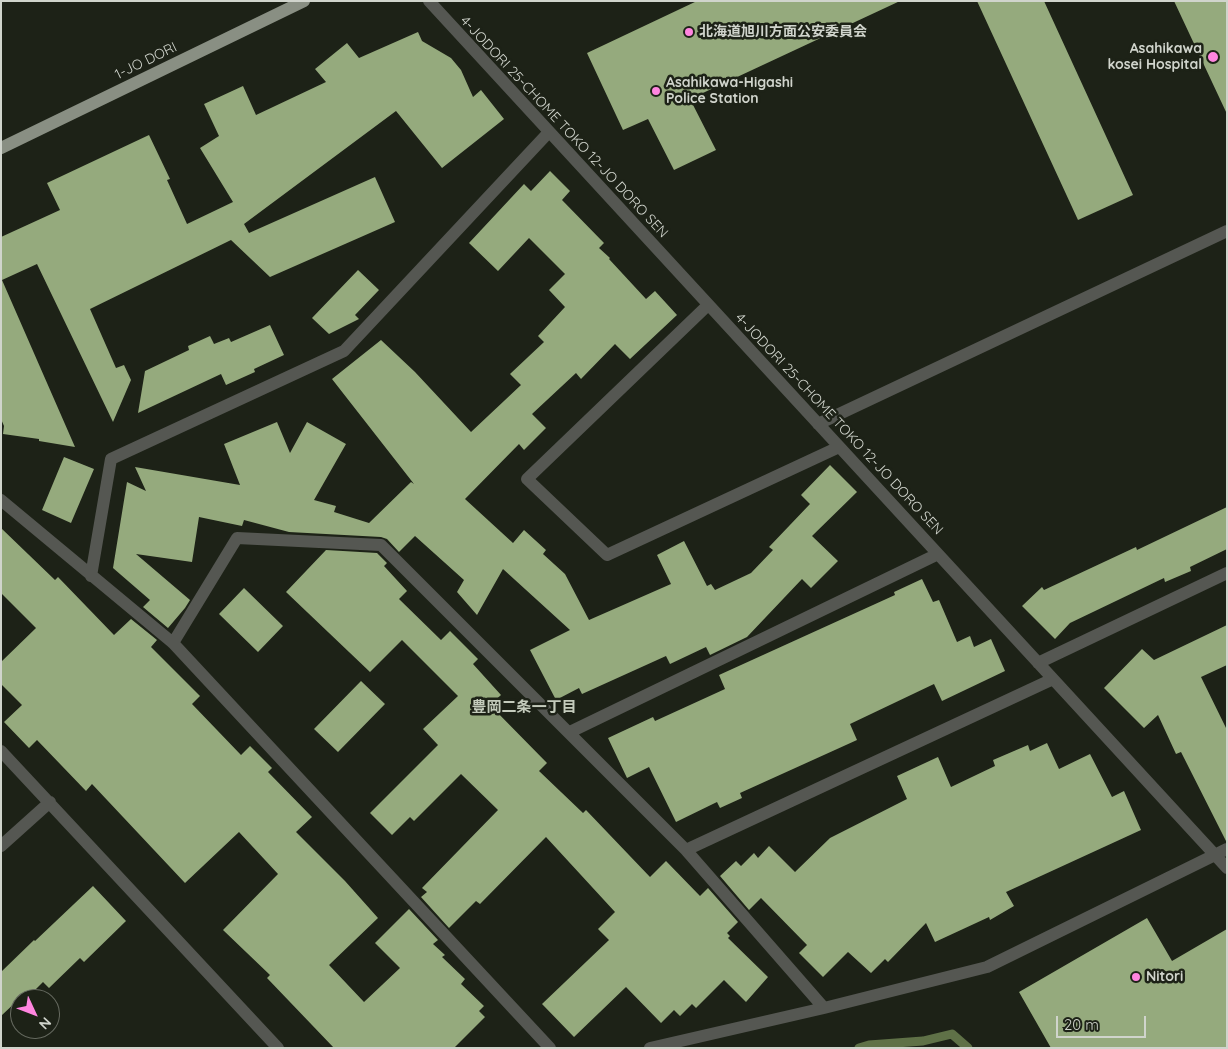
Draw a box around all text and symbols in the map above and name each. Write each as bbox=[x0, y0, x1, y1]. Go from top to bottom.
street label: 4-JODORI 25-CHOME TOKO 12-JO DORO SEN bbox=[457, 13, 671, 241]
place label: 北海道旭川方面公安委員会 bbox=[699, 24, 867, 40]
marker: 北海道旭川方面公安委員会 bbox=[683, 26, 695, 38]
street label: 1-JO DORI bbox=[112, 39, 180, 83]
place label: Asahikawa kosei Hospital bbox=[1107, 41, 1202, 74]
marker: Asahikawa kosei Hospital bbox=[1206, 50, 1220, 64]
place label: Asahikawa-Higashi Police Station bbox=[666, 75, 793, 108]
marker: Asahikawa-Higashi Police Station bbox=[650, 85, 662, 97]
street label: 4-JODORI 25-CHOME TOKO 12-JO DORO SEN bbox=[732, 310, 946, 538]
district label: 豊岡二条一丁目 bbox=[472, 698, 576, 716]
place label: Nitori bbox=[1146, 969, 1183, 985]
marker: Nitori bbox=[1130, 971, 1142, 983]
north arrow bbox=[10, 989, 60, 1039]
scale bar bbox=[1058, 1006, 1148, 1038]
text: N bbox=[35, 1014, 55, 1033]
text: 20 m bbox=[1064, 1015, 1099, 1034]

